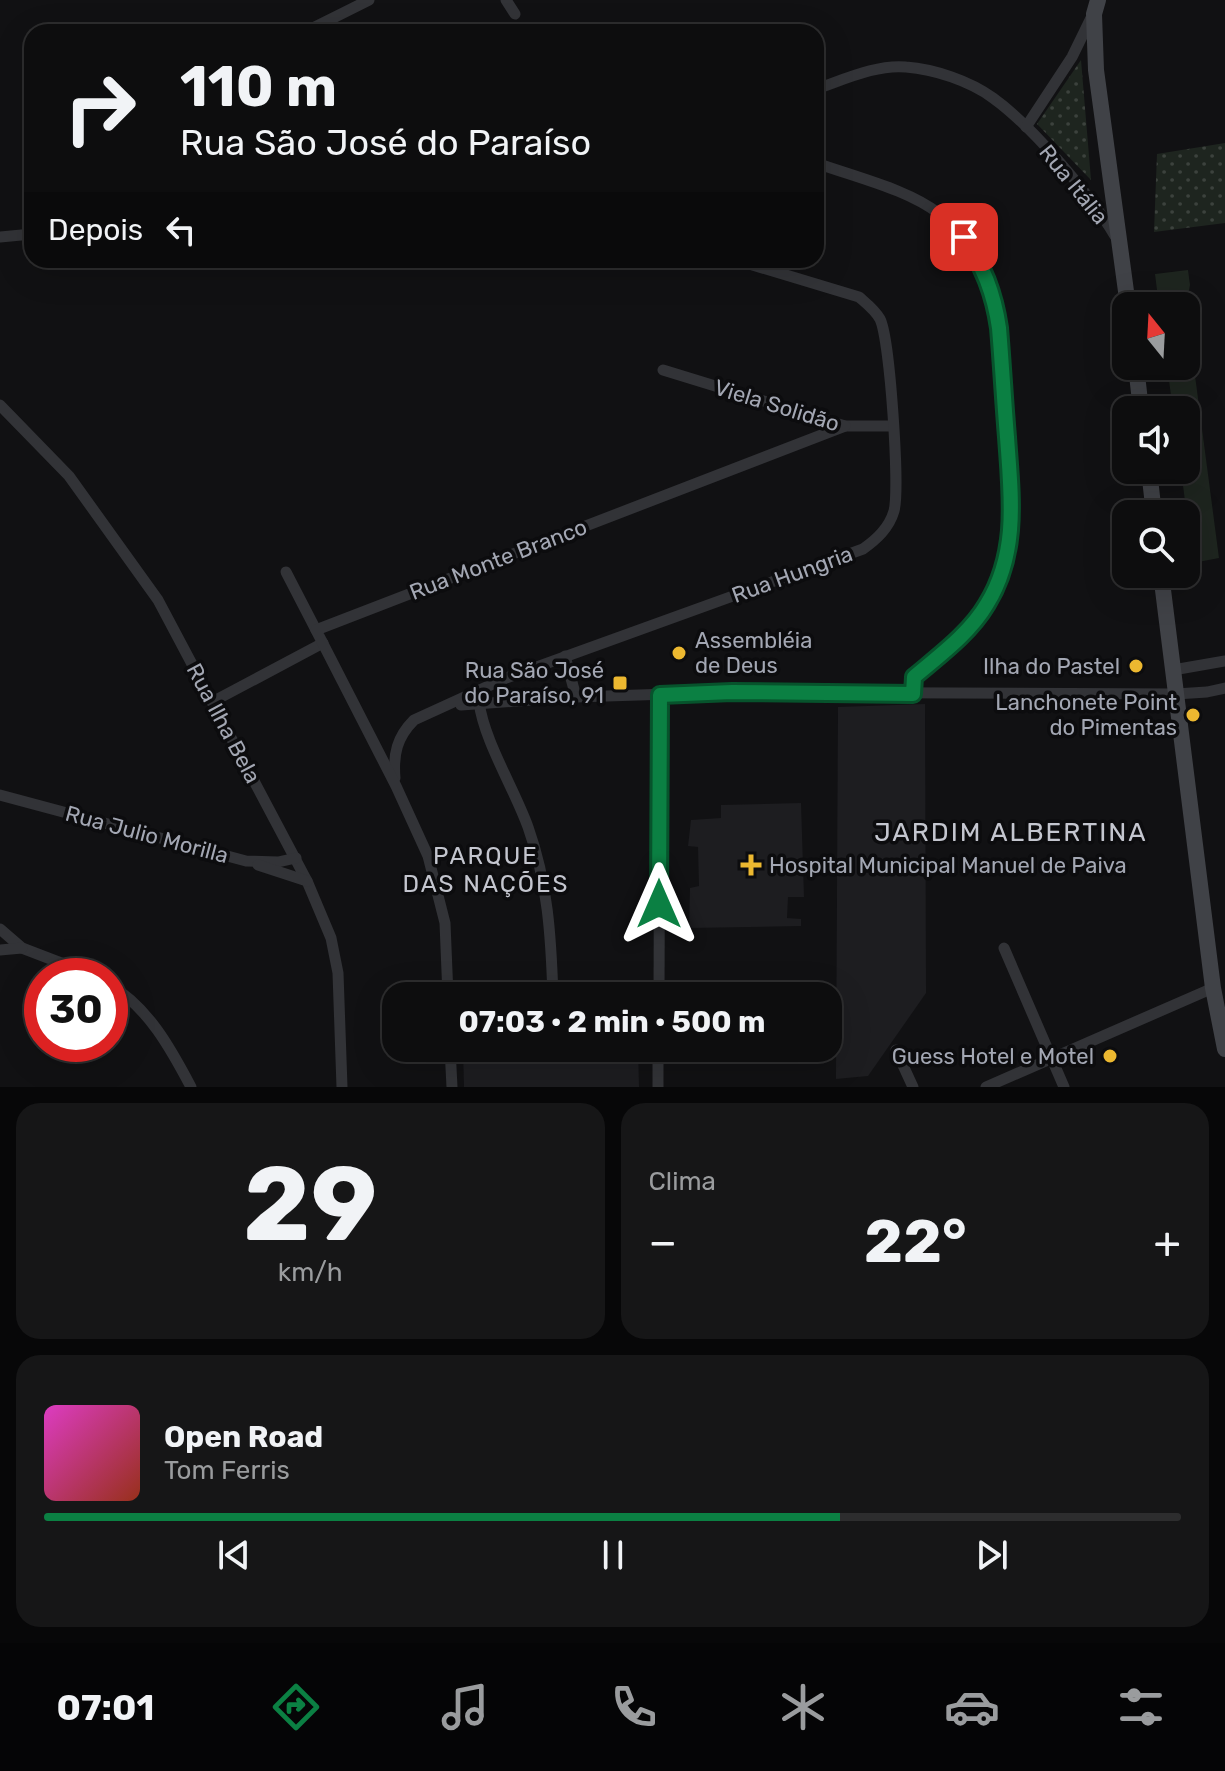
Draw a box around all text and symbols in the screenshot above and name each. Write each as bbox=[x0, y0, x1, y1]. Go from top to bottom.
text: 110 m bbox=[180, 54, 337, 120]
icon: right bbox=[48, 56, 152, 160]
text: Rua São José do Paraíso bbox=[180, 121, 591, 164]
street label: Rua Itália bbox=[1033, 139, 1114, 230]
pin bbox=[930, 203, 998, 271]
icon: left bbox=[159, 208, 203, 252]
text: Depois bbox=[48, 212, 143, 248]
icon: arrive bbox=[942, 215, 986, 259]
north arrow bbox=[1112, 292, 1200, 380]
map controls bbox=[1112, 292, 1200, 588]
street label: Viela Solidão bbox=[711, 374, 843, 437]
button: sound bbox=[1112, 396, 1200, 484]
button: search bbox=[1112, 500, 1200, 588]
street label: Rua Monte Branco bbox=[406, 513, 591, 606]
street label: Rua Hungria bbox=[728, 540, 856, 609]
place label: Assembléia de Deus bbox=[695, 627, 812, 679]
marker: Assembléia de Deus bbox=[670, 644, 688, 662]
place label: Ilha do Pastel bbox=[983, 653, 1120, 680]
place label: Rua São José do Paraíso, 91 bbox=[464, 657, 604, 709]
marker: Ilha do Pastel bbox=[1127, 657, 1145, 675]
street label: Rua Ilha Bela bbox=[181, 659, 266, 788]
marker: Rua São José do Paraíso, 91 bbox=[611, 674, 629, 692]
place label: Lanchonete Point do Pimentas bbox=[995, 689, 1177, 741]
marker: Lanchonete Point do Pimentas bbox=[1184, 706, 1202, 724]
street label: Rua Julio Morilla bbox=[62, 800, 231, 869]
district label: JARDIM ALBERTINA bbox=[874, 817, 1148, 848]
district label: PARQUE DAS NAÇÕES bbox=[402, 842, 570, 898]
place label: Hospital Municipal Manuel de Paiva bbox=[769, 852, 1127, 879]
marker: Hospital Municipal Manuel de Paiva bbox=[740, 854, 762, 876]
position arrow bbox=[617, 862, 701, 946]
speed limit sign: 30 bbox=[24, 958, 128, 1062]
text: 07:03 · 2 min · 500 m bbox=[458, 1004, 766, 1040]
place label: Guess Hotel e Motel bbox=[892, 1043, 1094, 1070]
marker: Guess Hotel e Motel bbox=[1101, 1047, 1119, 1065]
text: 29 bbox=[243, 1143, 377, 1266]
text: Clima bbox=[649, 1166, 716, 1197]
text: 22° bbox=[864, 1206, 967, 1277]
text: − bbox=[649, 1216, 677, 1268]
text: + bbox=[1154, 1216, 1181, 1268]
text: km/h bbox=[278, 1257, 343, 1288]
text: Open Road bbox=[164, 1419, 323, 1455]
text: Tom Ferris bbox=[164, 1455, 290, 1486]
icon: previous bbox=[212, 1533, 256, 1577]
icon: pause bbox=[591, 1533, 635, 1577]
icon: next bbox=[970, 1533, 1014, 1577]
icon: directions bbox=[268, 1679, 324, 1735]
icon: music bbox=[437, 1679, 493, 1735]
icon: phone bbox=[606, 1679, 662, 1735]
icon: climate bbox=[775, 1679, 831, 1735]
icon: car bbox=[944, 1679, 1000, 1735]
icon: filters bbox=[1113, 1679, 1169, 1735]
text: 07:01 bbox=[57, 1686, 155, 1729]

